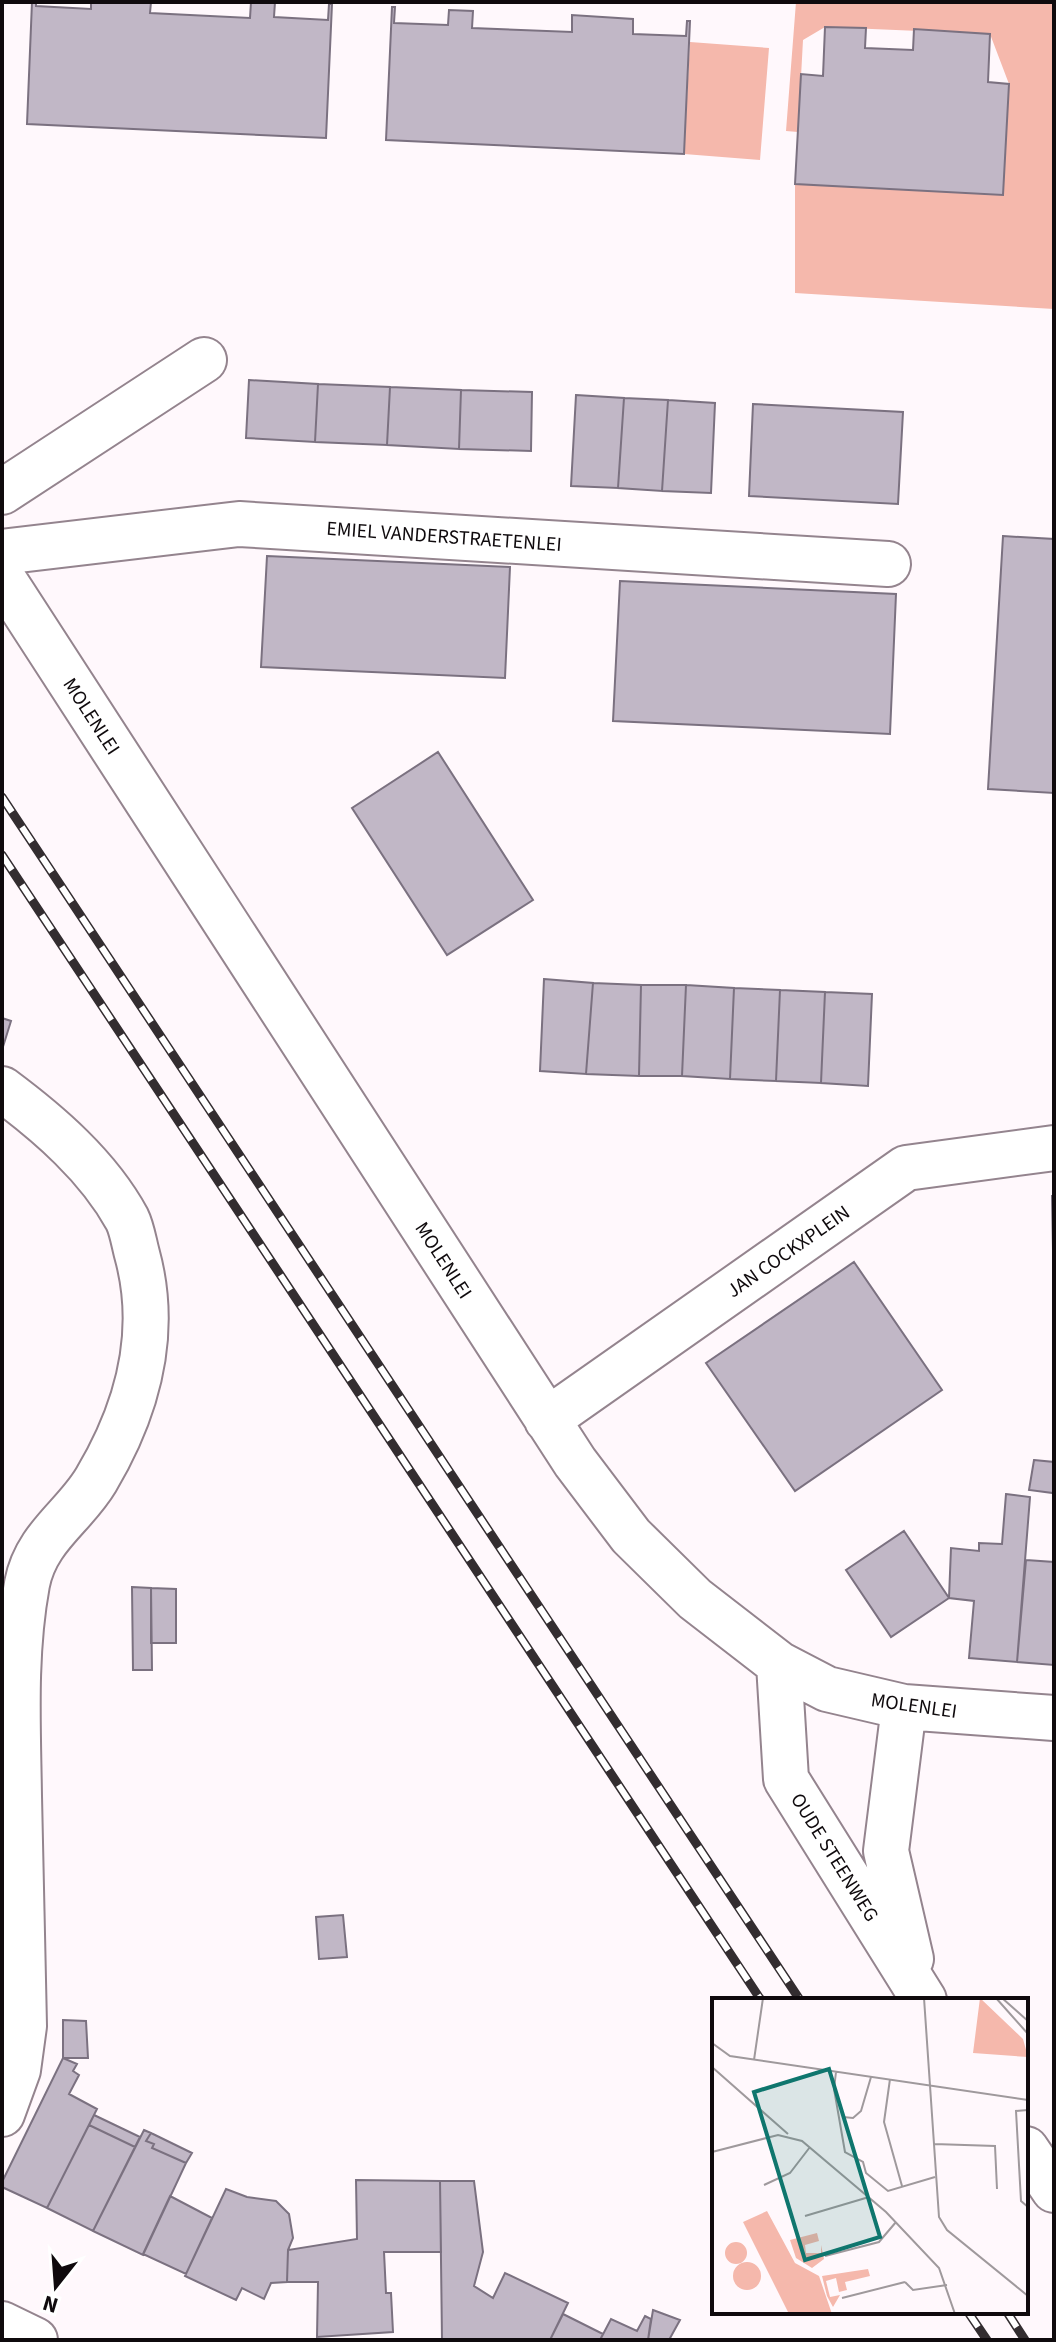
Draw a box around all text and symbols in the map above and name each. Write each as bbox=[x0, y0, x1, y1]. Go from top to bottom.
street label: EMIEL VANDERSTRAETENLEI bbox=[325, 515, 563, 559]
street label: MOLENLEI bbox=[56, 673, 126, 760]
street label: JAN COCKXPLEIN bbox=[721, 1199, 856, 1305]
street label: MOLENLEI bbox=[408, 1217, 478, 1304]
street label: MOLENLEI bbox=[869, 1686, 959, 1726]
street label: OUDE STEENWEG bbox=[783, 1788, 885, 1927]
inset map bbox=[712, 1998, 1028, 2314]
north arrow bbox=[16, 2246, 96, 2326]
text: N bbox=[39, 2287, 62, 2322]

